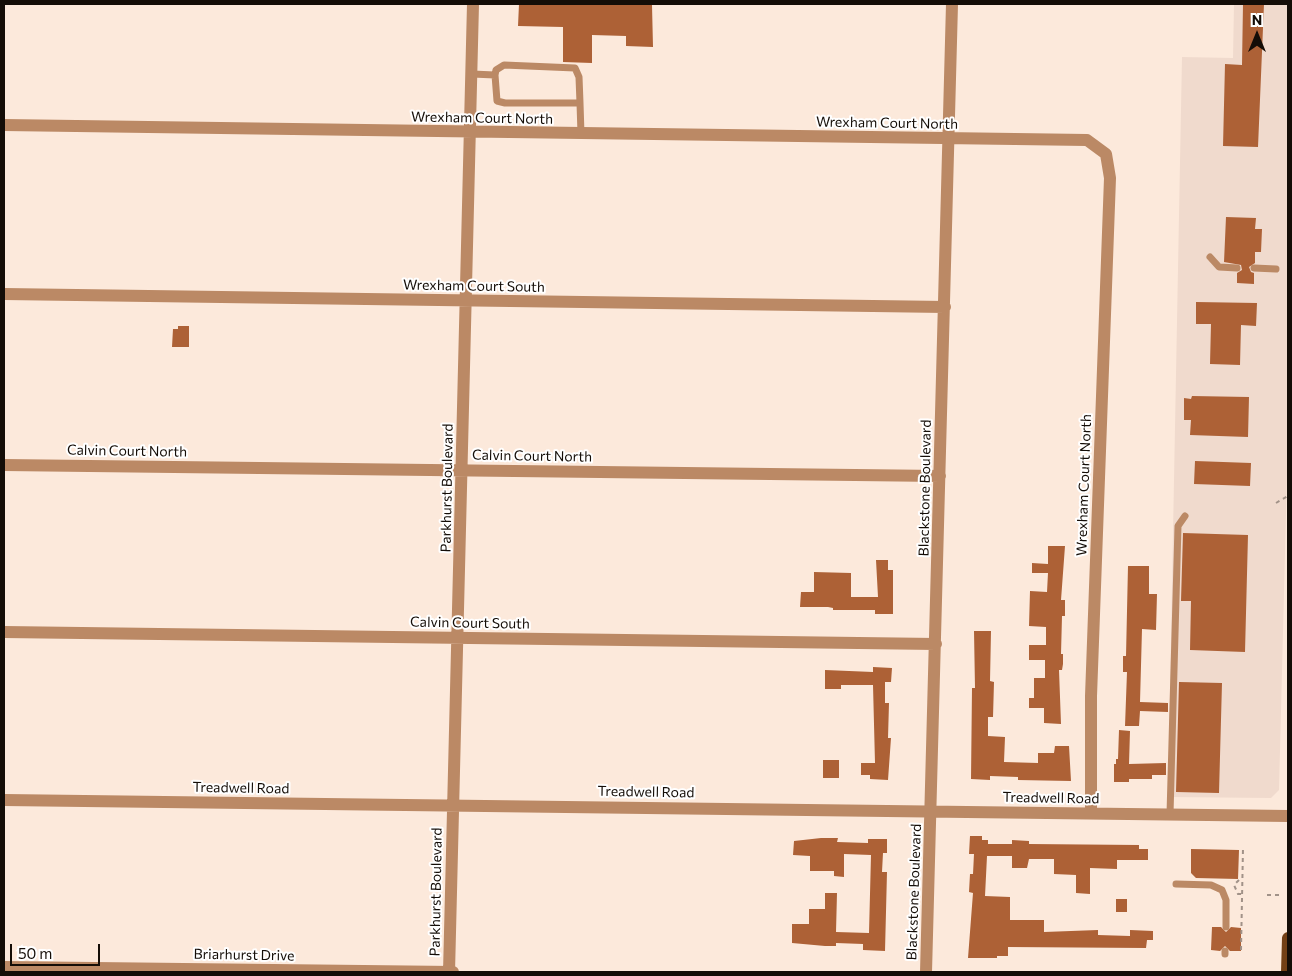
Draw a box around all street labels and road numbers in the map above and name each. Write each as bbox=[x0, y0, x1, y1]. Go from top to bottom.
street label: Wrexham Court North bbox=[411, 108, 553, 128]
street label: Wrexham Court North bbox=[816, 113, 958, 133]
street label: Wrexham Court South bbox=[403, 276, 545, 296]
street label: Wrexham Court North bbox=[1073, 414, 1095, 556]
street label: Blackstone Boulevard bbox=[915, 420, 935, 556]
street label: Parkhurst Boulevard bbox=[437, 423, 457, 553]
street label: Calvin Court North bbox=[67, 442, 187, 460]
street label: Calvin Court North bbox=[472, 447, 592, 465]
street label: Calvin Court South bbox=[410, 614, 530, 632]
street label: Treadwell Road bbox=[192, 779, 290, 797]
street label: Treadwell Road bbox=[597, 783, 695, 801]
street label: Treadwell Road bbox=[1002, 789, 1100, 807]
street label: Blackstone Boulevard bbox=[903, 823, 925, 961]
street label: Parkhurst Boulevard bbox=[426, 827, 446, 957]
street label: Briarhurst Drive bbox=[193, 946, 295, 964]

